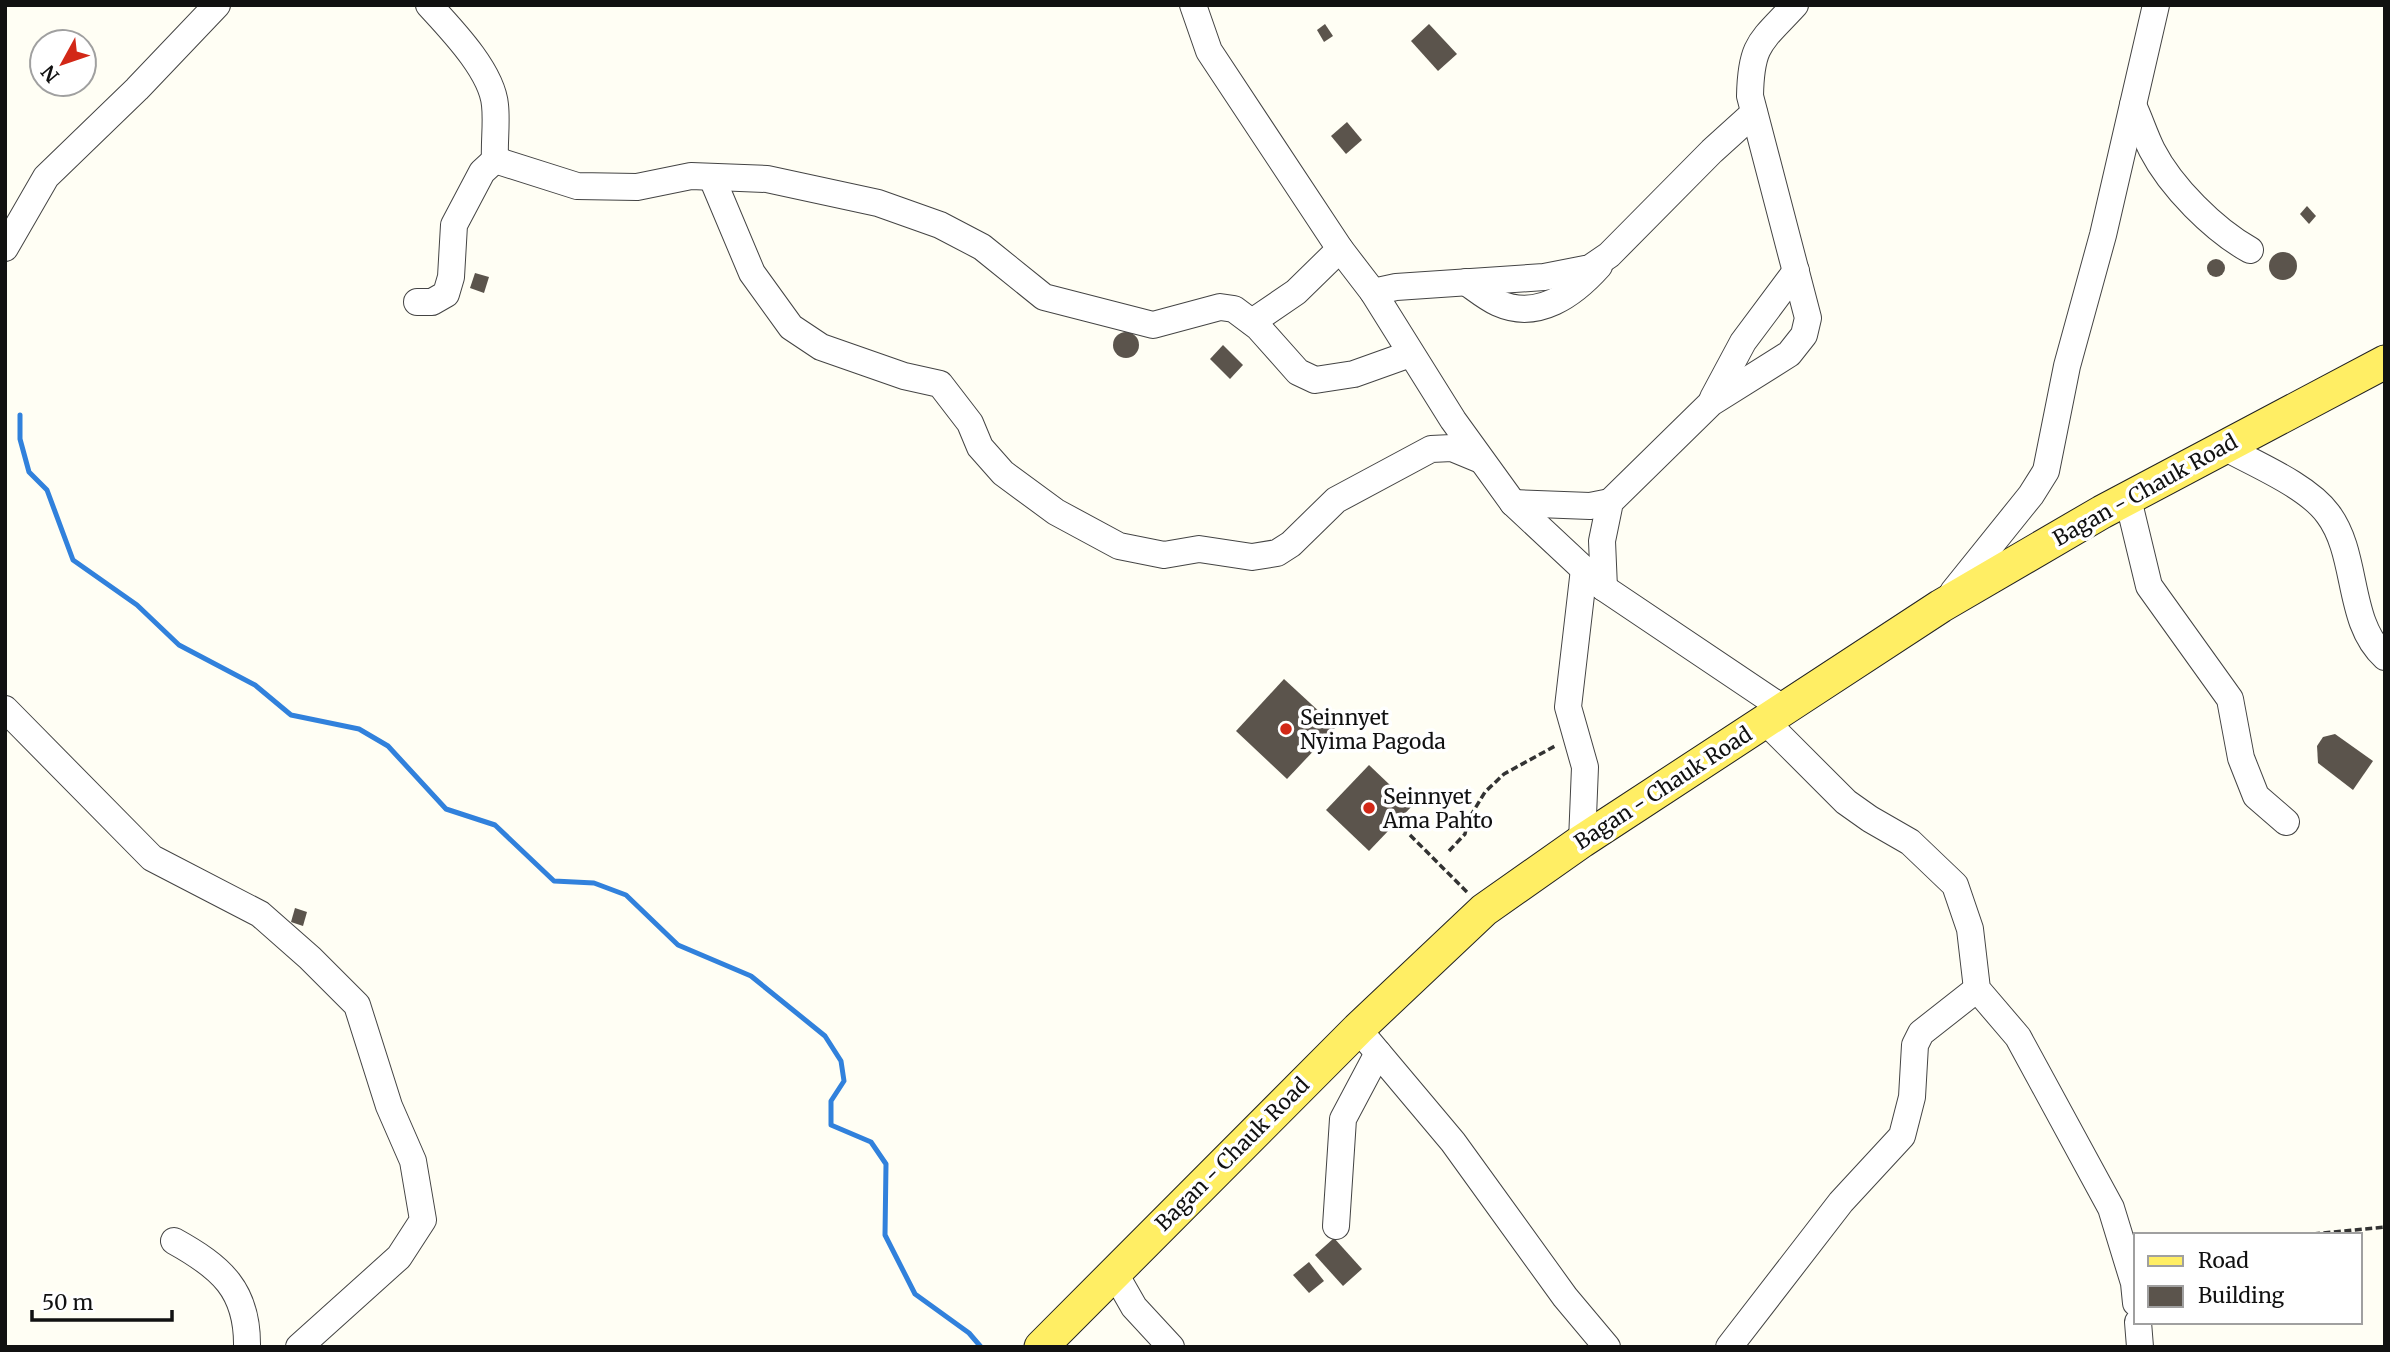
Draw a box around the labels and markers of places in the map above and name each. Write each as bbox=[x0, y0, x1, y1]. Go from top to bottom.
place label: Seinnyet Nyima Pagoda bbox=[1300, 704, 1446, 755]
marker: Seinnyet Nyima Pagoda bbox=[1278, 721, 1294, 737]
place label: Seinnyet Ama Pahto bbox=[1382, 783, 1493, 834]
marker: Seinnyet Ama Pahto bbox=[1361, 800, 1377, 816]

